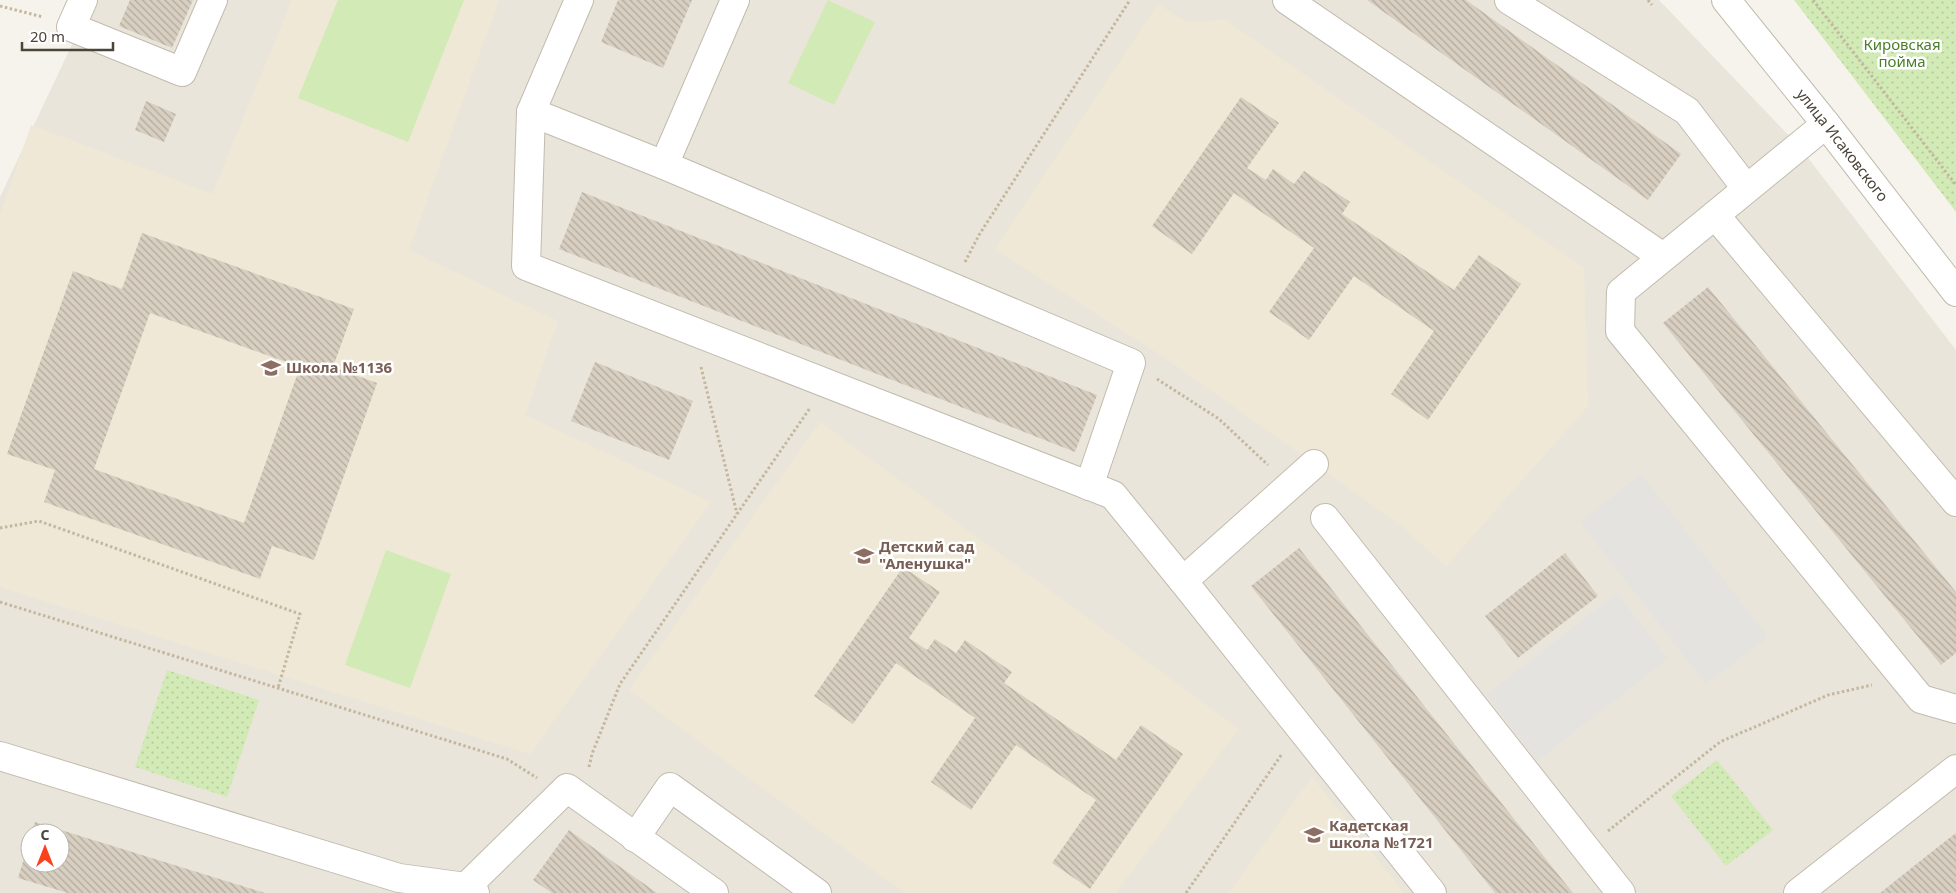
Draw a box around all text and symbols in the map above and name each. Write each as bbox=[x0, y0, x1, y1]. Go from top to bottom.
scale bar bbox=[22, 20, 114, 52]
text: 20 m bbox=[30, 26, 65, 46]
park label: Кировская пойма bbox=[1863, 34, 1941, 71]
street label: улица Исаковского bbox=[1792, 84, 1893, 205]
school or university icon: Школа №1136 bbox=[260, 357, 282, 379]
place label: Школа №1136 bbox=[286, 357, 393, 377]
place label: Детский сад "Аленушка" bbox=[879, 536, 975, 573]
school or university icon: Детский сад "Аленушка" bbox=[853, 545, 875, 567]
place label: Кадетская школа №1721 bbox=[1329, 815, 1433, 852]
north arrow bbox=[20, 823, 70, 873]
school or university icon: Кадетская школа №1721 bbox=[1303, 824, 1325, 846]
text: С bbox=[40, 825, 50, 844]

